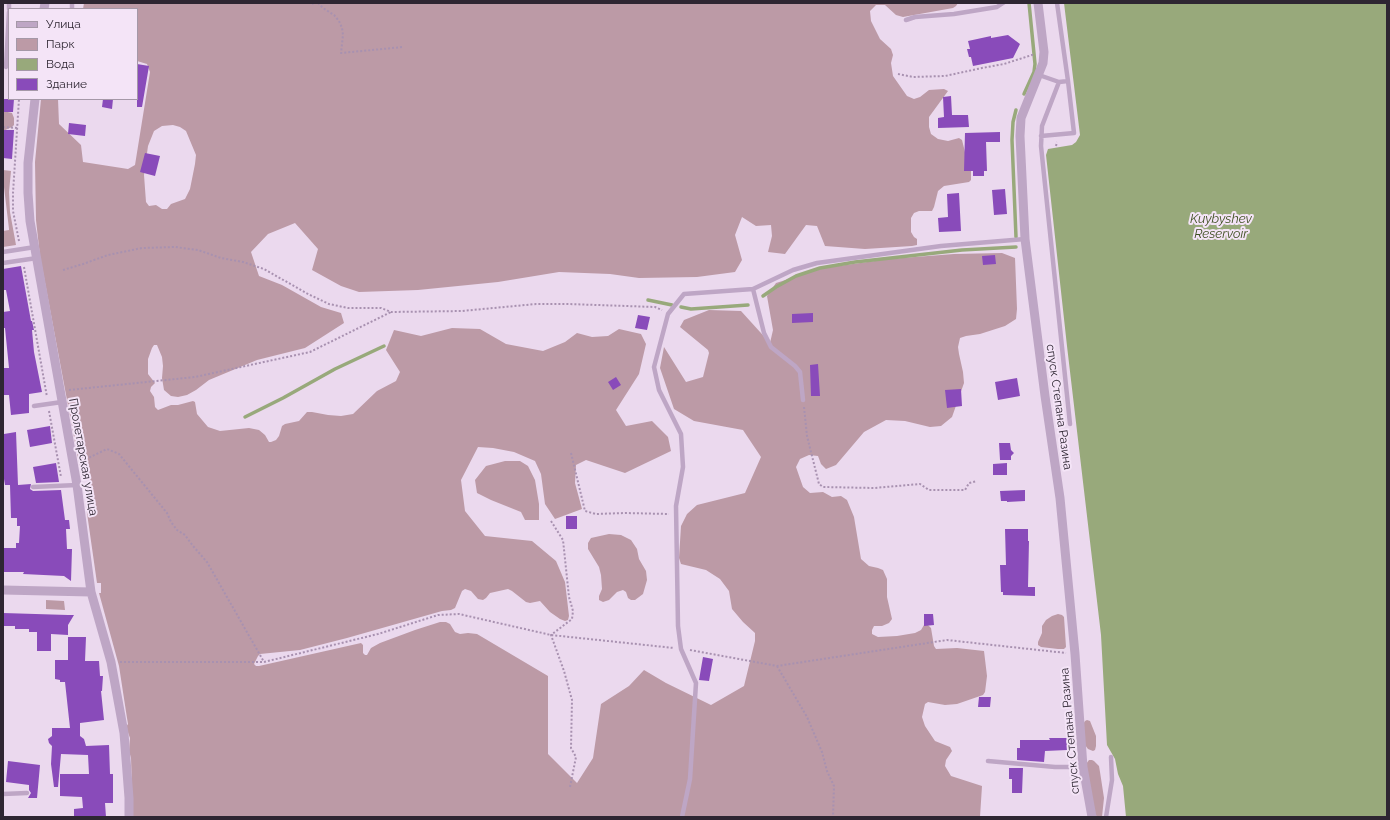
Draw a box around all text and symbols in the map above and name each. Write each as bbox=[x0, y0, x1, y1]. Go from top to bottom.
legend bbox=[8, 8, 138, 100]
text: Улица bbox=[46, 17, 81, 31]
text: Парк bbox=[46, 37, 75, 51]
text: Вода bbox=[46, 57, 75, 71]
text: Здание bbox=[46, 77, 87, 91]
water label: Kuybyshev Reservoir bbox=[1190, 211, 1252, 242]
street label: спуск Степана Разина bbox=[1043, 343, 1075, 471]
street label: Пролетарская улица bbox=[66, 397, 100, 517]
street label: спуск Степана Разина bbox=[1057, 667, 1083, 795]

